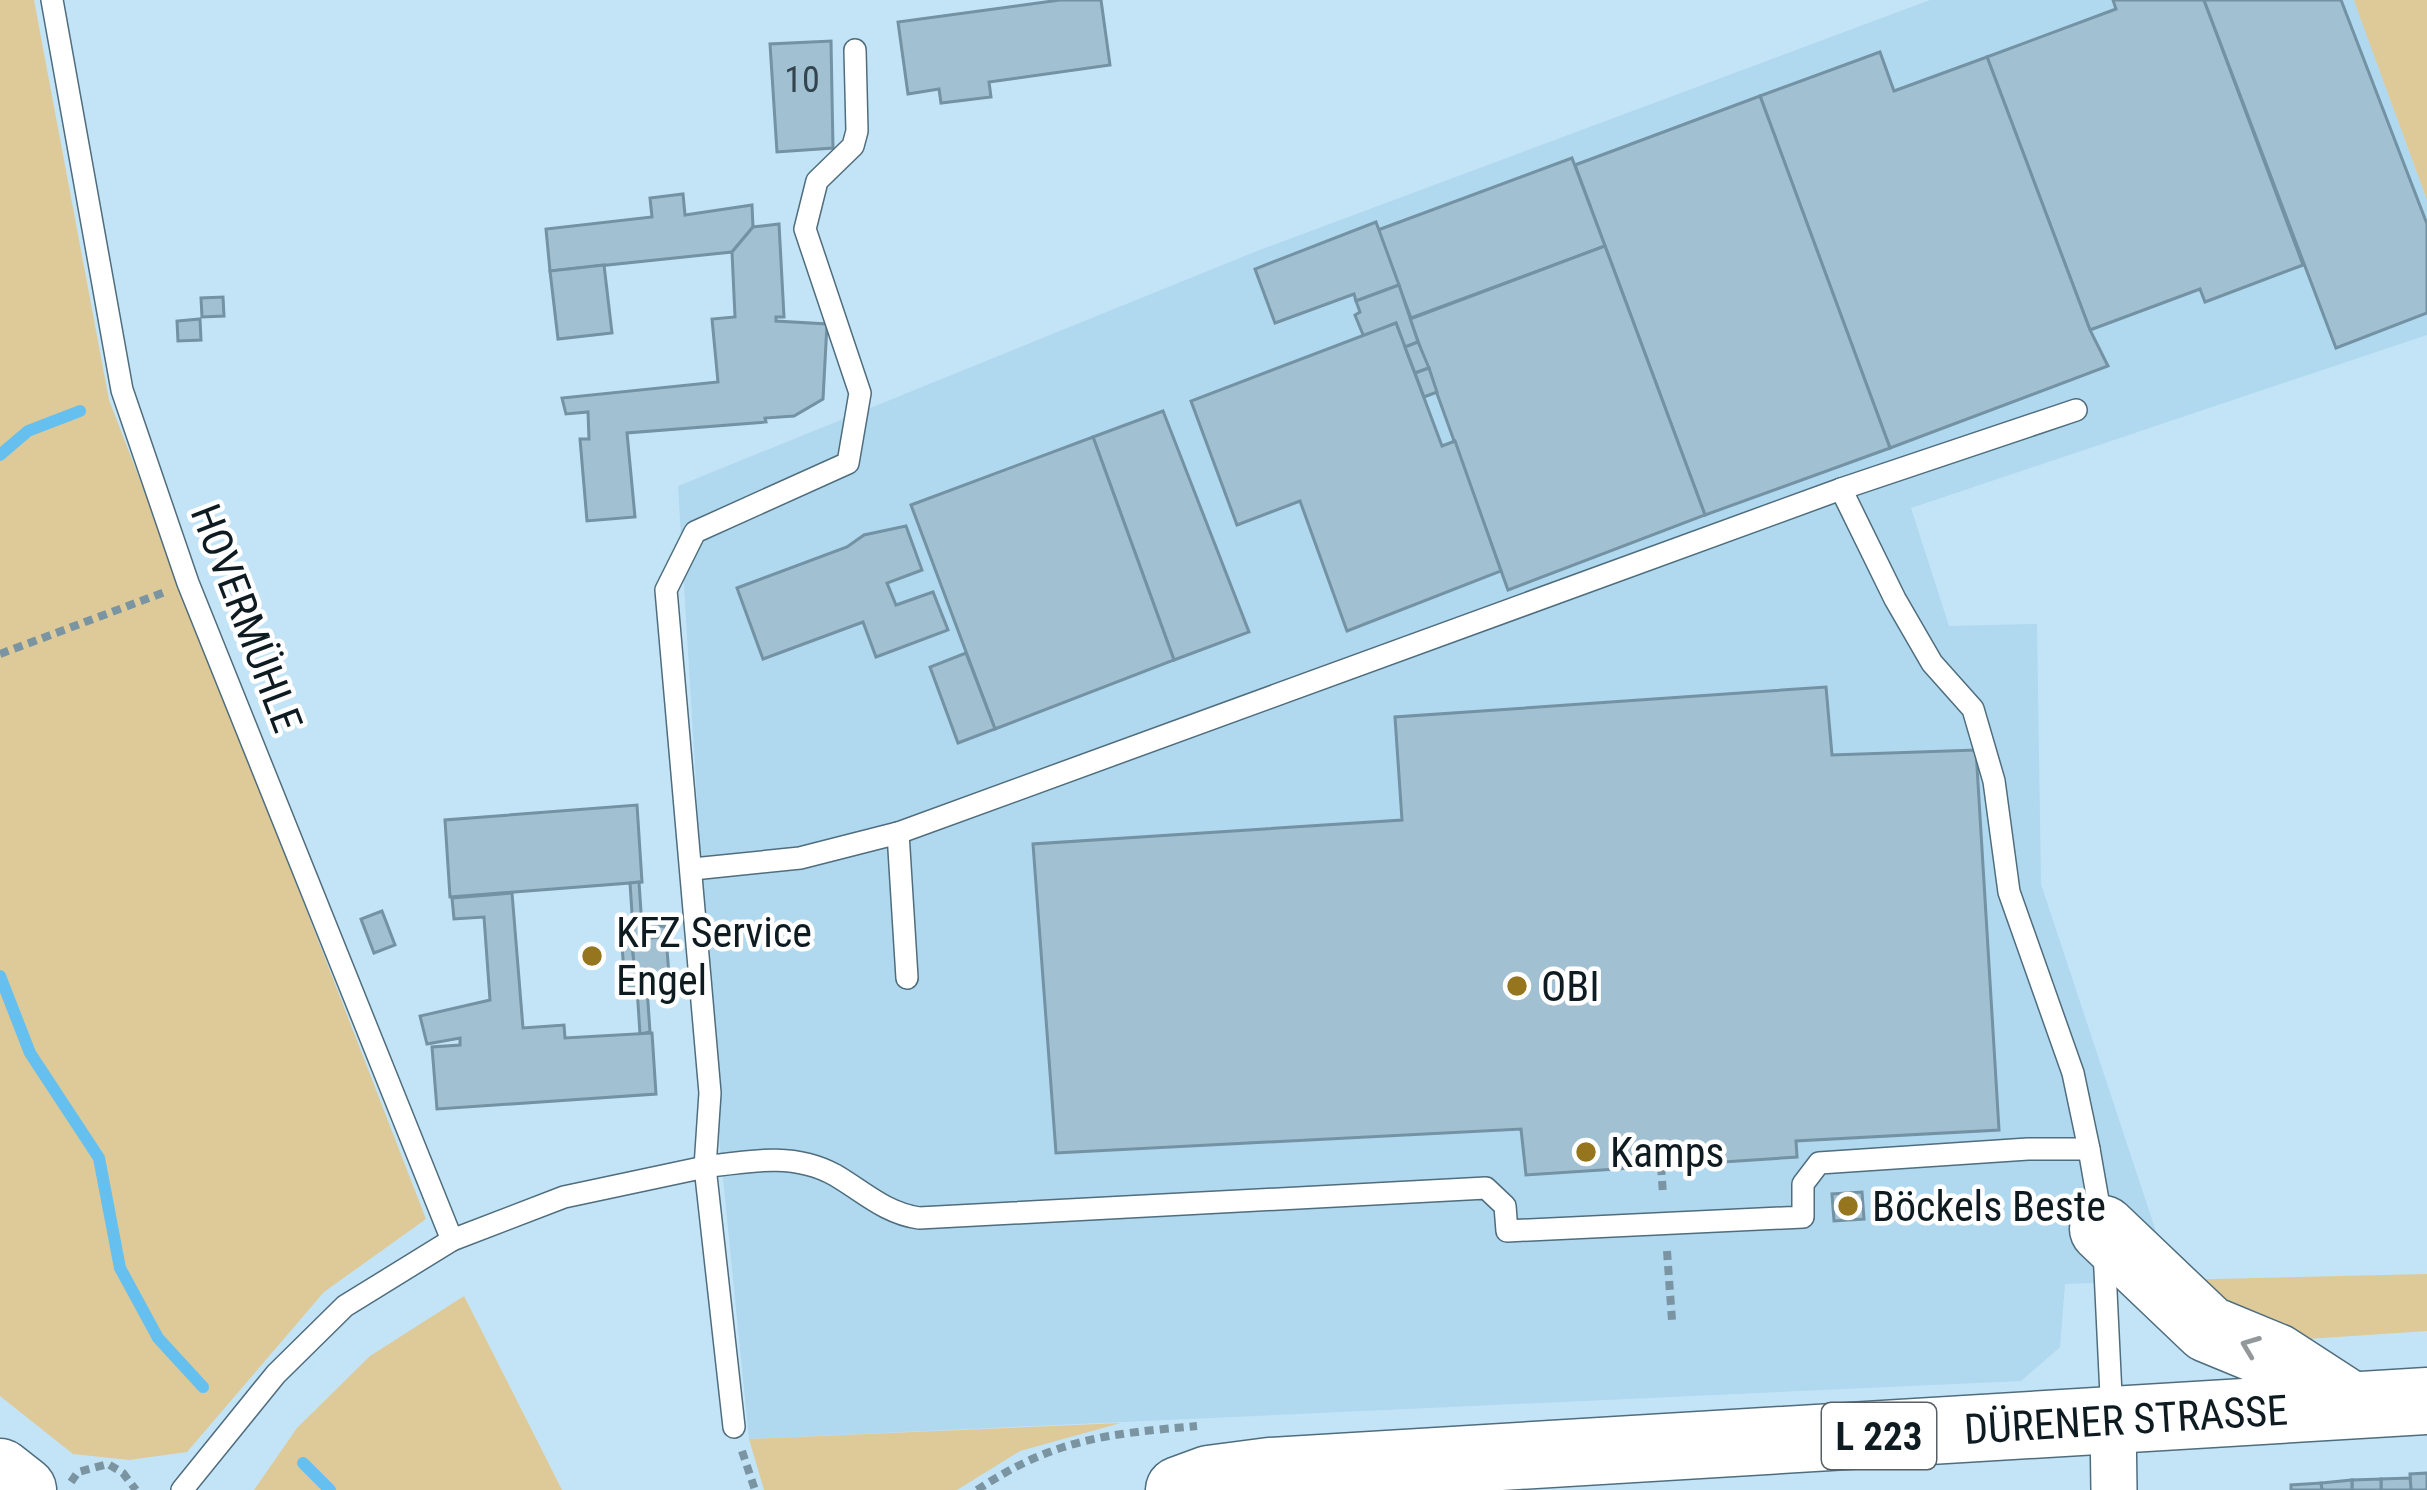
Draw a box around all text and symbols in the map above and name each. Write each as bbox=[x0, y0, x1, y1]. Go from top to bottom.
house number: 10 bbox=[784, 59, 820, 101]
street label: HOVERMÜHLE bbox=[181, 497, 312, 739]
place label: KFZ Service Engel bbox=[616, 908, 812, 1005]
marker: KFZ Service Engel bbox=[579, 943, 605, 969]
place label: OBI bbox=[1541, 962, 1600, 1011]
marker: OBI bbox=[1504, 973, 1530, 999]
place label: Kamps bbox=[1610, 1128, 1725, 1177]
marker: Kamps bbox=[1573, 1139, 1599, 1165]
place label: Böckels Beste bbox=[1872, 1182, 2106, 1231]
marker: Böckels Beste bbox=[1835, 1193, 1861, 1219]
one-way arrow bbox=[2240, 1336, 2261, 1361]
street label: DÜRENER STRASSE bbox=[1963, 1385, 2289, 1454]
road number: L 223 bbox=[1822, 1403, 1936, 1469]

